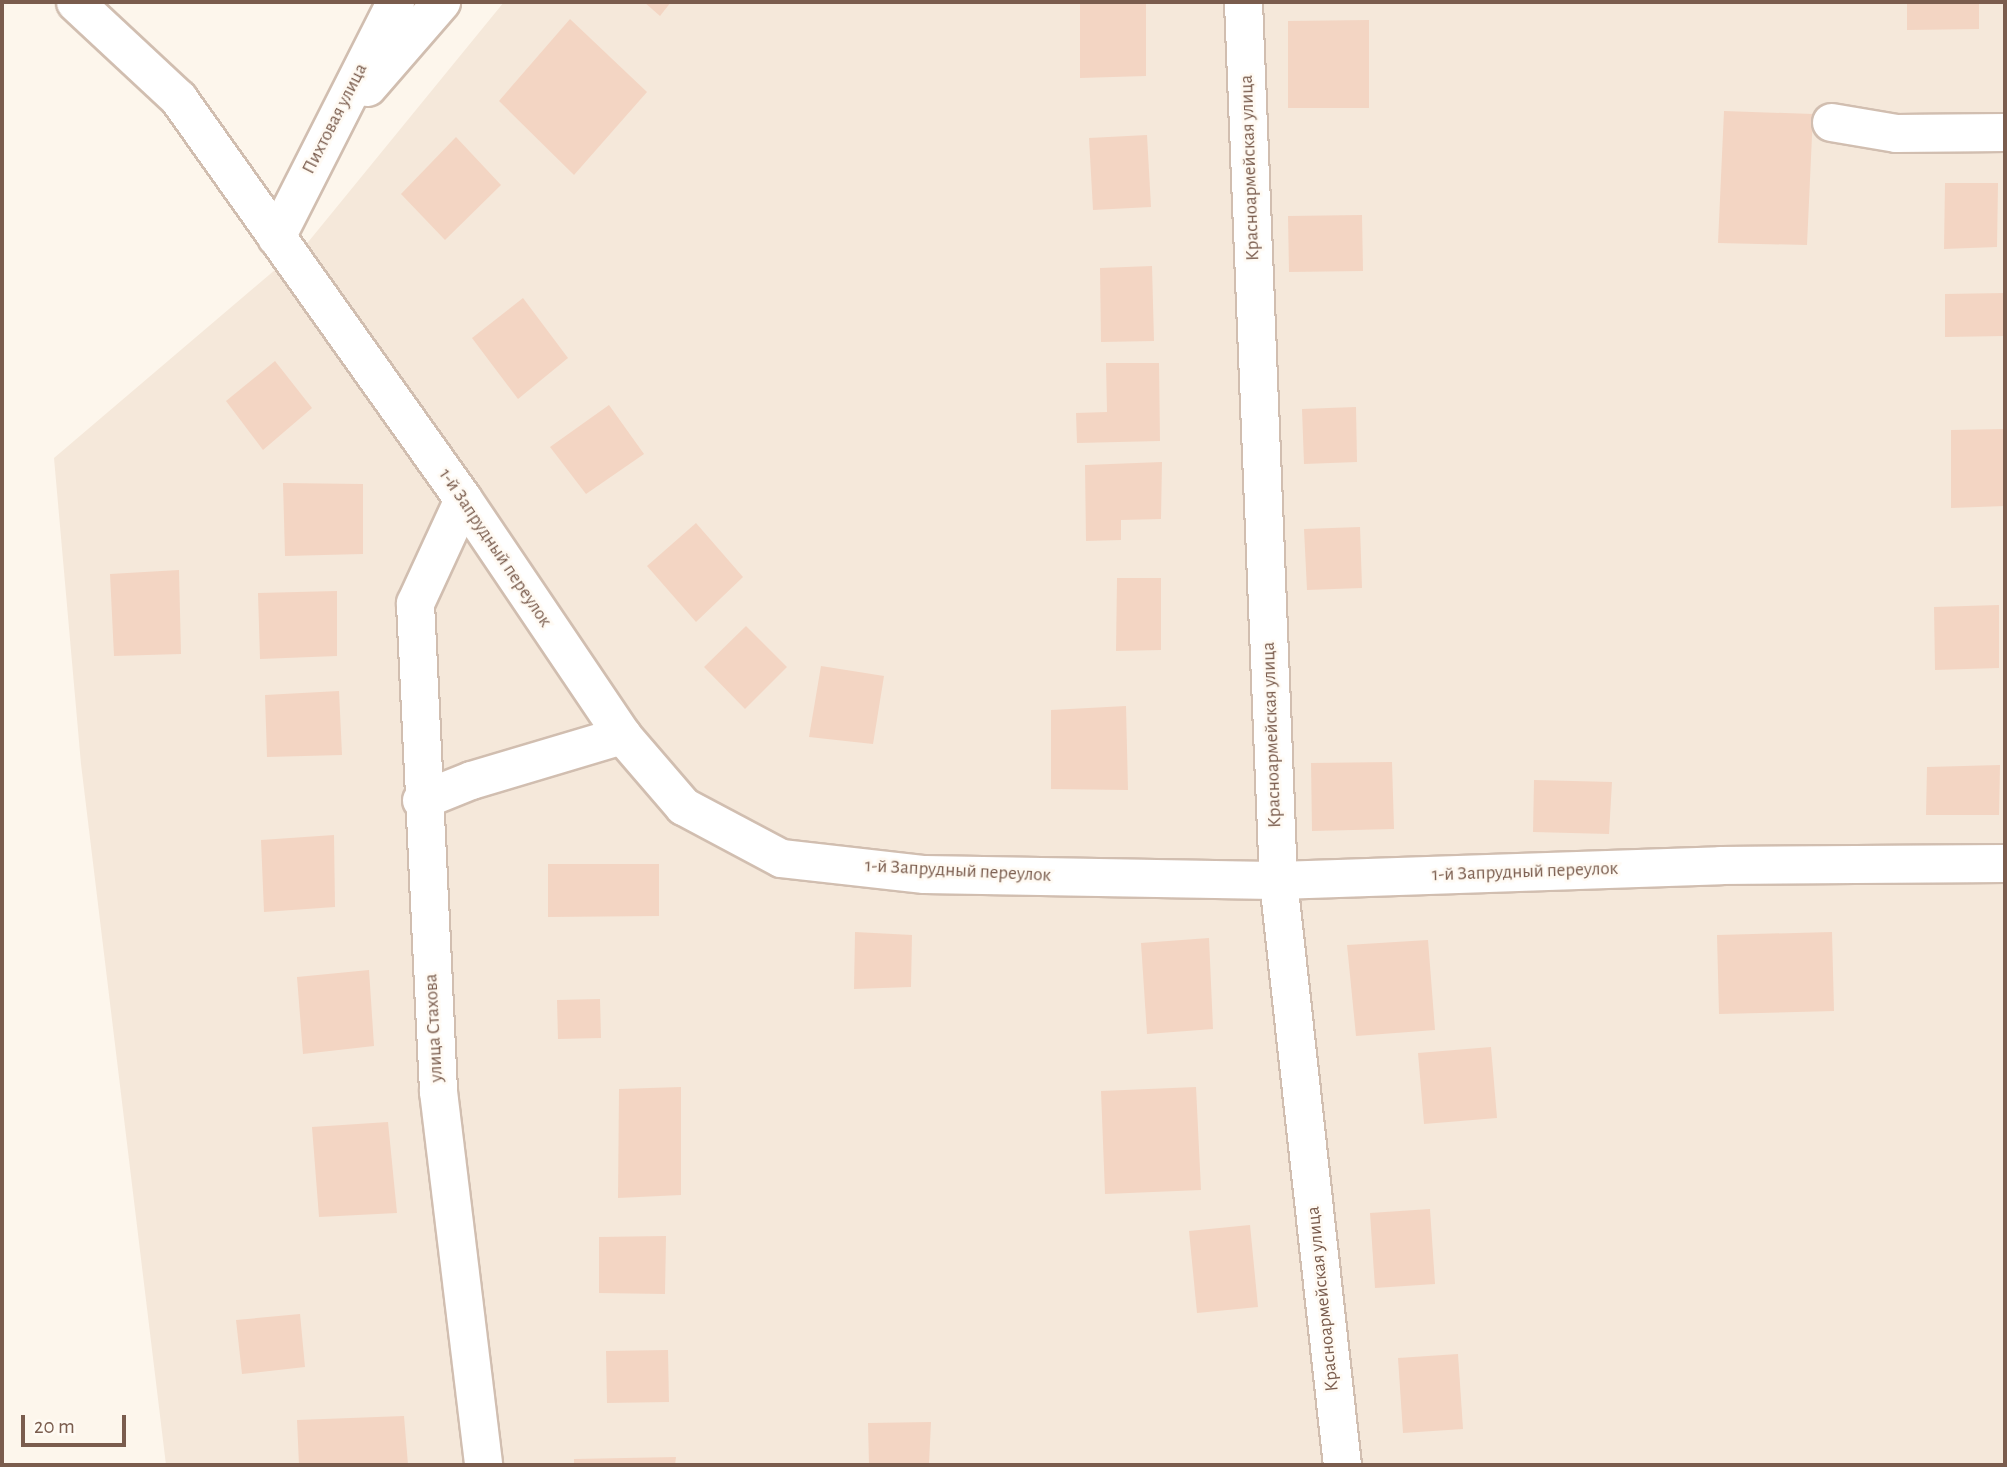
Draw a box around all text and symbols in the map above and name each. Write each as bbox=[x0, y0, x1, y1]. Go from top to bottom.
street label: Пихтовая улица bbox=[297, 60, 373, 178]
street label: Красноармейская улица bbox=[1235, 75, 1265, 261]
street label: 1-й Запрудный переулок bbox=[433, 464, 557, 632]
street label: Красноармейская улица bbox=[1257, 642, 1287, 828]
street label: 1-й Запрудный переулок bbox=[864, 855, 1052, 887]
street label: 1-й Запрудный переулок bbox=[1432, 857, 1618, 887]
street label: улица Стахова bbox=[420, 973, 448, 1083]
street label: Красноармейская улица bbox=[1302, 1205, 1344, 1393]
scale bar bbox=[24, 1400, 130, 1444]
text: 20 m bbox=[34, 1416, 75, 1437]

